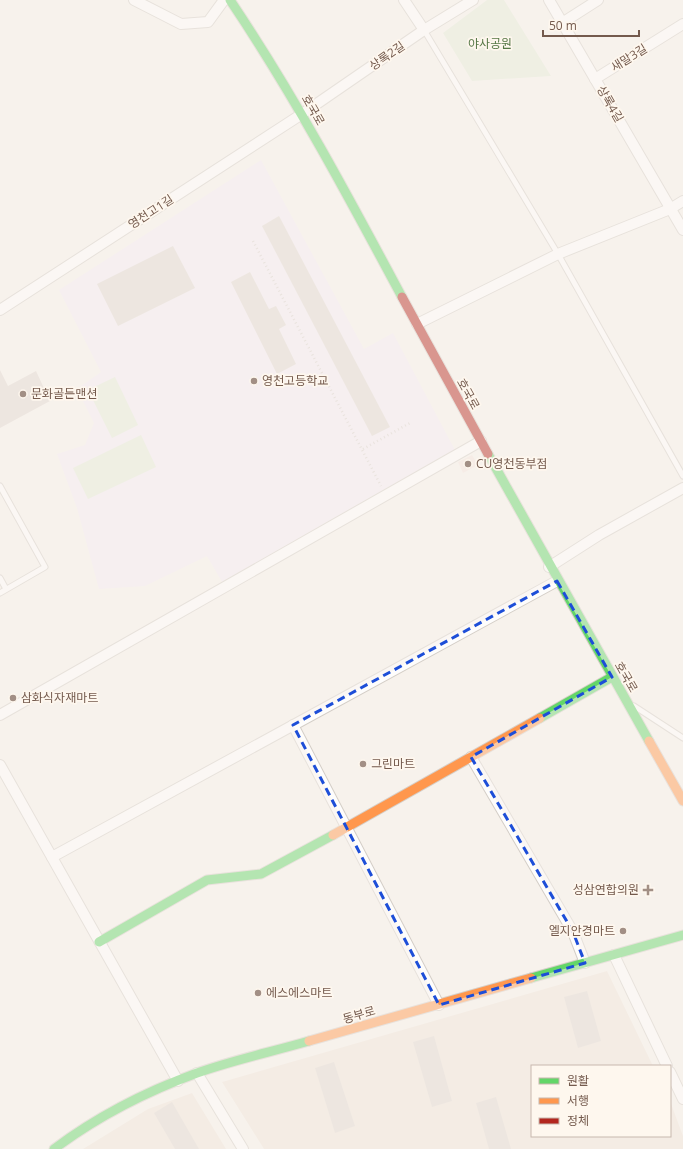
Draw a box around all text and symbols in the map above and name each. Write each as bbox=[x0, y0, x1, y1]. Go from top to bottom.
scale bar bbox=[543, 12, 639, 38]
text: 50 m bbox=[549, 17, 577, 34]
park label: 야사공원 bbox=[468, 35, 512, 52]
street label: 상록2길 bbox=[365, 37, 408, 74]
street label: 새말3길 bbox=[607, 40, 650, 75]
street label: 상록4길 bbox=[593, 82, 628, 125]
street label: 호국로 bbox=[298, 91, 329, 128]
street label: 영천고1길 bbox=[125, 191, 177, 233]
place label: 영천고등학교 bbox=[262, 372, 328, 389]
street label: 호국로 bbox=[453, 375, 484, 412]
marker: 영천고등학교 bbox=[249, 376, 259, 386]
place label: 문화골든맨션 bbox=[31, 385, 97, 402]
marker: 문화골든맨션 bbox=[18, 389, 28, 399]
place label: CU영천동부점 bbox=[476, 455, 548, 472]
marker: CU영천동부점 bbox=[463, 459, 473, 469]
street label: 호국로 bbox=[611, 658, 642, 695]
place label: 삼화식자재마트 bbox=[21, 689, 98, 706]
marker: 삼화식자재마트 bbox=[8, 693, 18, 703]
place label: 그린마트 bbox=[371, 755, 415, 772]
marker: 그린마트 bbox=[358, 759, 368, 769]
place label: 성삼연합의원 bbox=[573, 881, 639, 898]
marker: 성삼연합의원 bbox=[642, 884, 654, 896]
place label: 엘지안경마트 bbox=[549, 922, 615, 939]
marker: 엘지안경마트 bbox=[618, 926, 628, 936]
place label: 에스에스마트 bbox=[266, 984, 332, 1001]
marker: 에스에스마트 bbox=[253, 988, 263, 998]
street label: 동부로 bbox=[341, 1002, 377, 1027]
legend bbox=[531, 1065, 671, 1137]
text: 원활 bbox=[567, 1072, 589, 1089]
text: 서행 bbox=[567, 1092, 589, 1109]
text: 정체 bbox=[567, 1112, 589, 1129]

